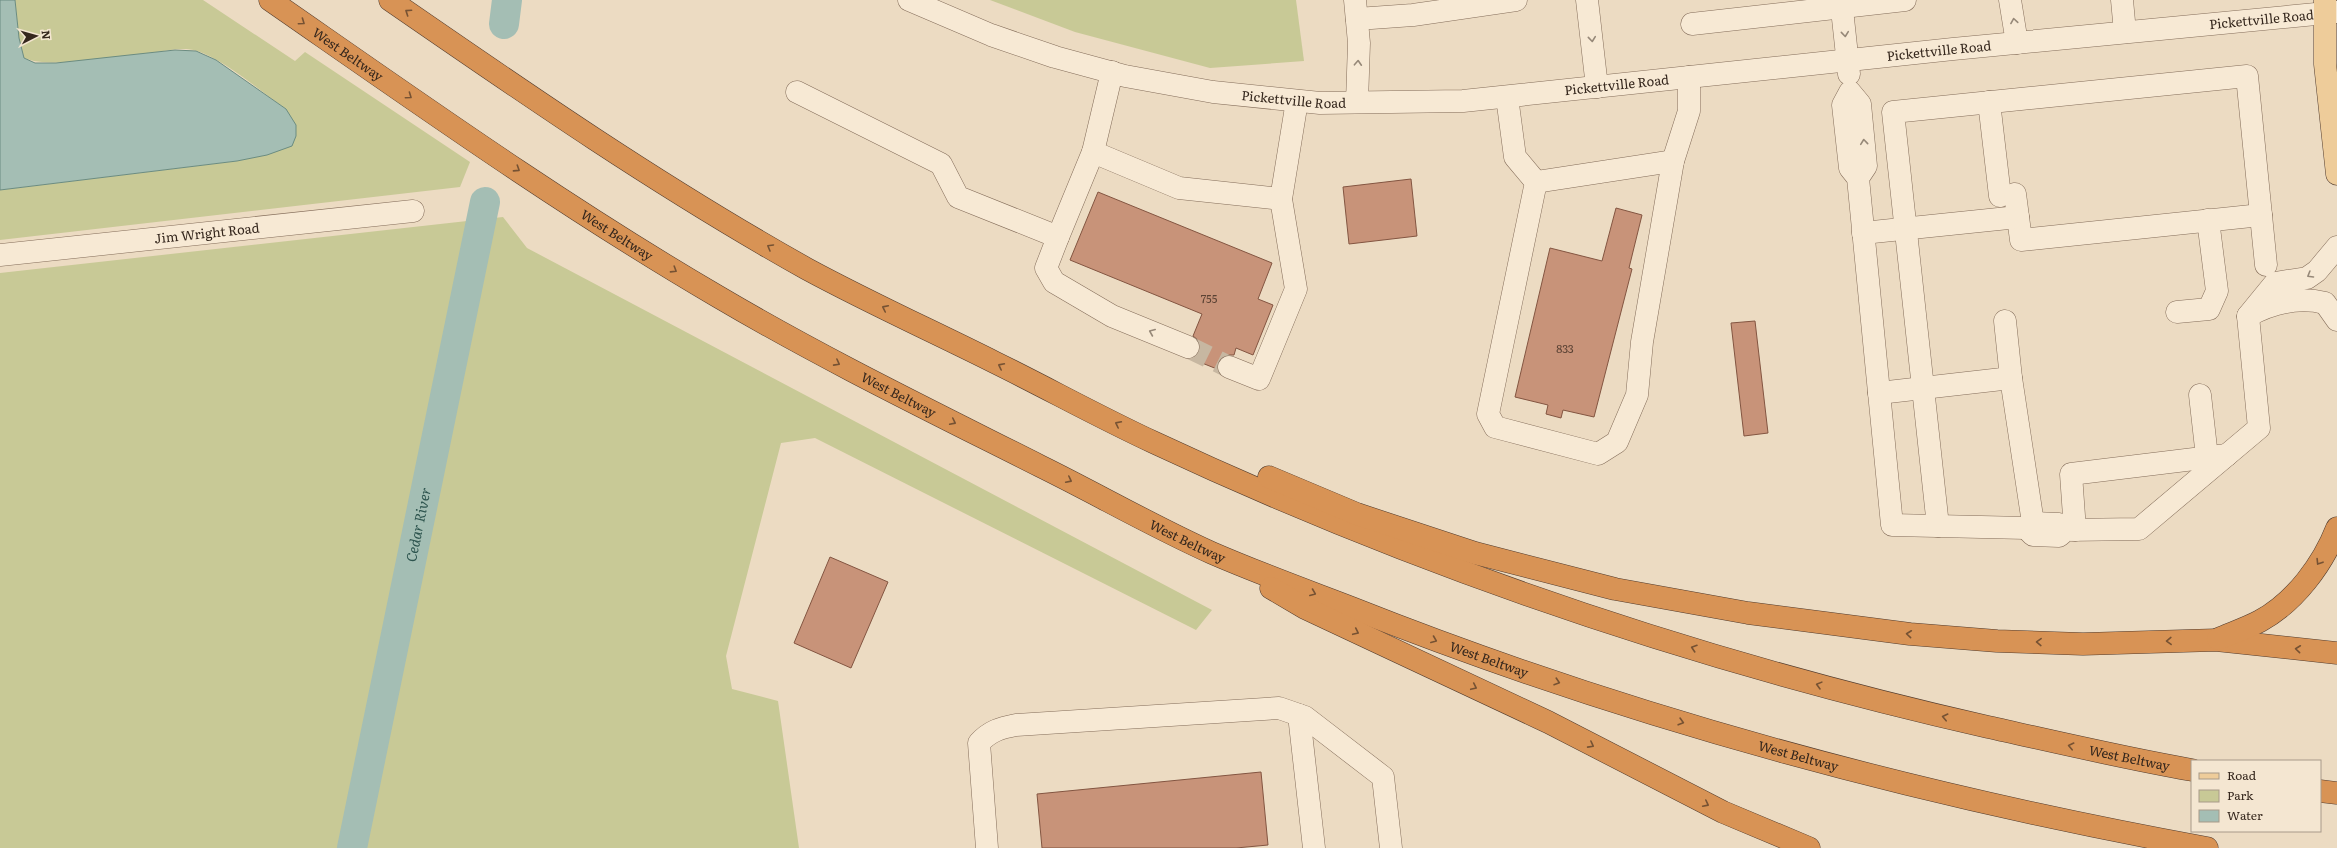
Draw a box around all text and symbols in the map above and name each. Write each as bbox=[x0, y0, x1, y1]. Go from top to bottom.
street label: Pickettville Road bbox=[2208, 4, 2315, 33]
one-way arrow bbox=[405, 10, 412, 17]
north arrow bbox=[16, 16, 56, 56]
one-way arrow bbox=[298, 17, 305, 24]
one-way arrow bbox=[2010, 18, 2019, 24]
street label: West Beltway bbox=[309, 22, 388, 85]
text: N bbox=[39, 29, 55, 40]
one-way arrow bbox=[1840, 31, 1849, 37]
street label: Pickettville Road bbox=[1886, 35, 1992, 65]
one-way arrow bbox=[1587, 36, 1596, 42]
one-way arrow bbox=[1354, 60, 1363, 66]
street label: Pickettville Road bbox=[1564, 69, 1670, 99]
street label: Pickettville Road bbox=[1241, 85, 1346, 112]
one-way arrow bbox=[405, 91, 412, 98]
one-way arrow bbox=[1859, 139, 1868, 145]
one-way arrow bbox=[513, 165, 520, 172]
street label: West Beltway bbox=[577, 204, 658, 265]
street label: Jim Wright Road bbox=[153, 217, 260, 248]
one-way arrow bbox=[767, 245, 774, 252]
one-way arrow bbox=[669, 265, 676, 272]
one-way arrow bbox=[2308, 270, 2315, 277]
house number: 755 bbox=[1201, 290, 1218, 306]
one-way arrow bbox=[882, 305, 889, 313]
one-way arrow bbox=[1149, 329, 1156, 337]
house number: 833 bbox=[1556, 340, 1574, 356]
one-way arrow bbox=[833, 358, 840, 366]
one-way arrow bbox=[998, 363, 1006, 371]
street label: West Beltway bbox=[858, 367, 940, 422]
one-way arrow bbox=[949, 417, 956, 425]
one-way arrow bbox=[1114, 421, 1122, 429]
one-way arrow bbox=[1065, 476, 1072, 483]
water label: Cedar River bbox=[400, 485, 435, 563]
street label: West Beltway bbox=[1146, 514, 1229, 567]
one-way arrow bbox=[2316, 558, 2323, 565]
one-way arrow bbox=[1310, 588, 1317, 596]
one-way arrow bbox=[1352, 627, 1360, 635]
one-way arrow bbox=[1906, 629, 1912, 638]
one-way arrow bbox=[1431, 636, 1438, 644]
street label: West Beltway bbox=[1447, 636, 1532, 682]
one-way arrow bbox=[2166, 637, 2172, 646]
one-way arrow bbox=[2036, 638, 2042, 647]
one-way arrow bbox=[2295, 644, 2301, 653]
one-way arrow bbox=[1691, 645, 1698, 653]
one-way arrow bbox=[1554, 677, 1561, 686]
one-way arrow bbox=[1815, 681, 1822, 690]
one-way arrow bbox=[1470, 682, 1477, 690]
one-way arrow bbox=[1941, 713, 1948, 722]
one-way arrow bbox=[1677, 717, 1684, 726]
street label: West Beltway bbox=[1756, 735, 1841, 775]
one-way arrow bbox=[1586, 740, 1594, 747]
street label: West Beltway bbox=[2087, 740, 2172, 775]
one-way arrow bbox=[2068, 742, 2075, 750]
legend bbox=[2191, 760, 2321, 832]
text: Road bbox=[2227, 766, 2257, 784]
text: Park bbox=[2227, 786, 2254, 804]
one-way arrow bbox=[1702, 799, 1710, 806]
text: Water bbox=[2227, 806, 2263, 824]

